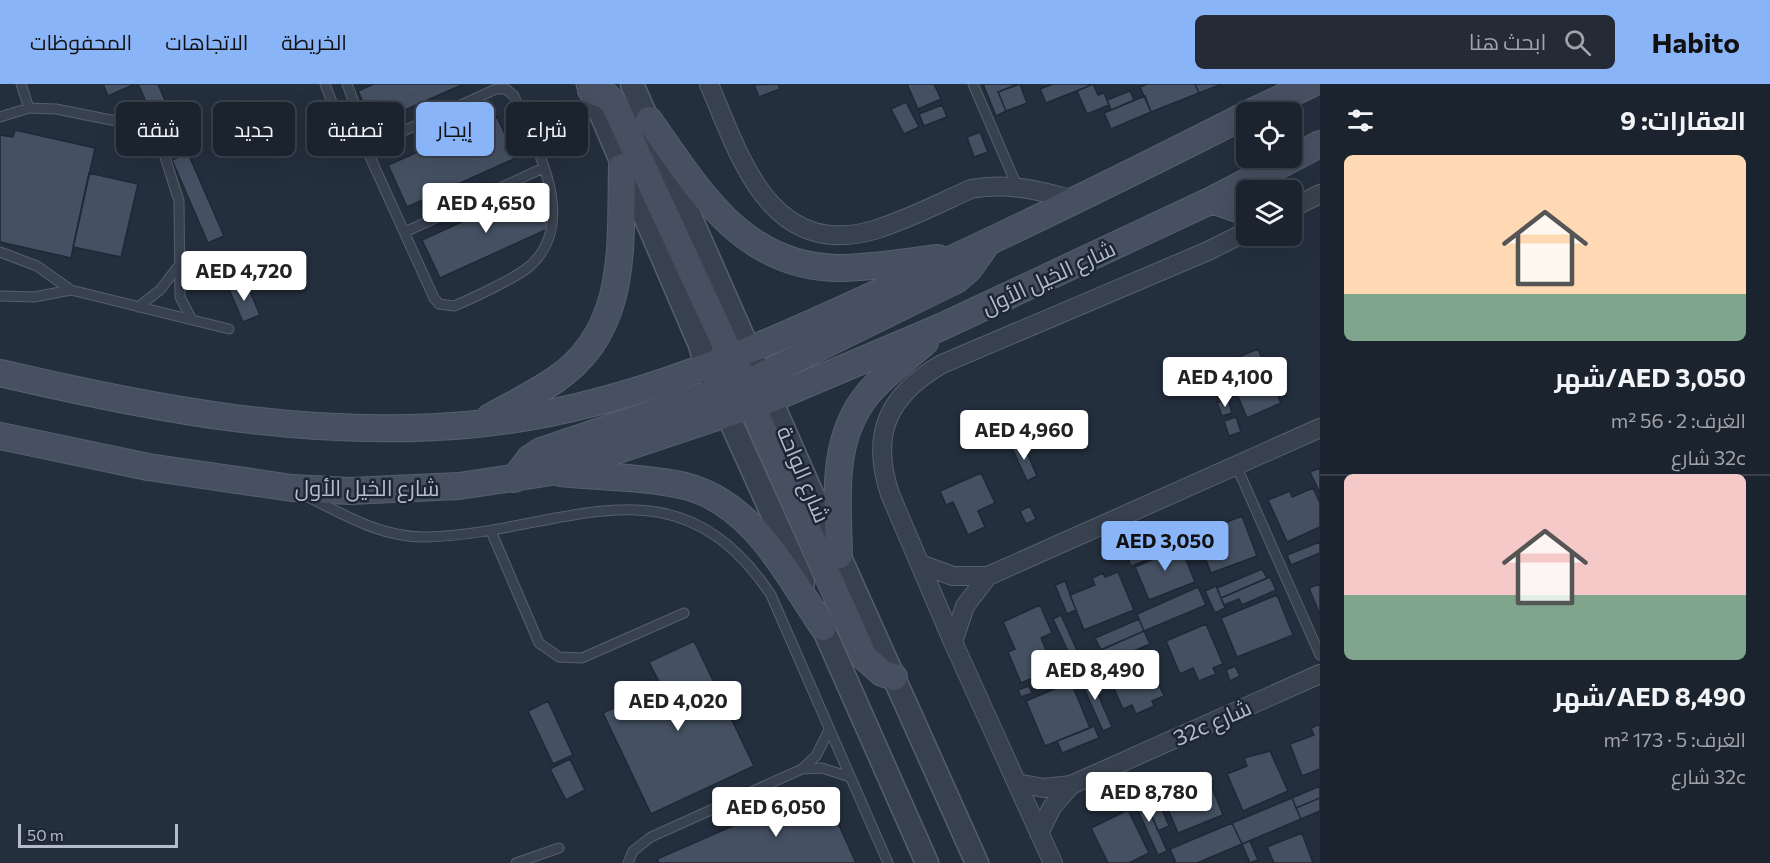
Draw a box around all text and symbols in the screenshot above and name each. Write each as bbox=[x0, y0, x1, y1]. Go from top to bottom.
search box bbox=[1195, 15, 1615, 69]
text: Habito bbox=[1651, 25, 1740, 59]
icon: search bbox=[1561, 26, 1594, 59]
text: ابحث هنا bbox=[1469, 28, 1546, 55]
text: المحفوظات bbox=[30, 29, 132, 54]
text: الاتجاهات bbox=[165, 29, 248, 54]
text: الخريطة bbox=[281, 29, 347, 54]
chip: شقة bbox=[116, 102, 201, 156]
chip: جديد bbox=[213, 102, 295, 156]
chip: تصفية bbox=[307, 102, 404, 156]
chip: إيجار bbox=[416, 102, 494, 156]
chip: شراء bbox=[506, 102, 588, 156]
map controls bbox=[1236, 102, 1302, 246]
button: locate bbox=[1236, 102, 1302, 168]
icon: filters bbox=[1344, 104, 1377, 137]
text: العقارات: 9 bbox=[1620, 104, 1746, 135]
button: layers bbox=[1236, 180, 1302, 246]
pin: AED 4,650 bbox=[417, 183, 555, 234]
text: AED 4,650 bbox=[437, 190, 536, 214]
icon: home bbox=[1491, 194, 1599, 302]
street label: شارع الخيل الأول bbox=[977, 234, 1120, 322]
pin: AED 4,720 bbox=[175, 251, 313, 302]
text: AED 4,720 bbox=[195, 258, 293, 282]
pin: AED 4,100 bbox=[1156, 357, 1294, 408]
text: AED 3,050/شهر bbox=[1554, 361, 1746, 392]
text: AED 4,100 bbox=[1177, 364, 1273, 388]
text: الغرف: 2 · 56 m² bbox=[1611, 408, 1746, 432]
pin: AED 4,960 bbox=[955, 410, 1093, 461]
text: AED 4,960 bbox=[974, 417, 1074, 441]
street label: شارع الواحة bbox=[770, 422, 836, 527]
text: 32c شارع bbox=[1671, 445, 1746, 469]
street label: شارع الخيل الأول bbox=[295, 474, 439, 503]
icon: home bbox=[1491, 513, 1599, 621]
pin: AED 3,050 bbox=[1096, 521, 1234, 572]
text: AED 3,050 bbox=[1115, 528, 1215, 552]
pin: AED 8,490 bbox=[1026, 650, 1164, 701]
text: AED 8,490 bbox=[1045, 657, 1145, 681]
text: AED 8,490/شهر bbox=[1554, 680, 1746, 711]
pin: AED 4,020 bbox=[609, 681, 747, 732]
text: AED 4,020 bbox=[628, 688, 728, 712]
street label: 32c شارع bbox=[1169, 693, 1256, 753]
text: الغرف: 5 · 173 m² bbox=[1603, 727, 1746, 751]
text: 32c شارع bbox=[1671, 764, 1746, 788]
pin: AED 8,780 bbox=[1080, 772, 1218, 823]
text: AED 8,780 bbox=[1100, 779, 1198, 803]
pin: AED 6,050 bbox=[707, 787, 845, 838]
text: AED 6,050 bbox=[726, 794, 826, 818]
scale bar bbox=[18, 821, 178, 848]
text: 50 m bbox=[27, 825, 64, 844]

